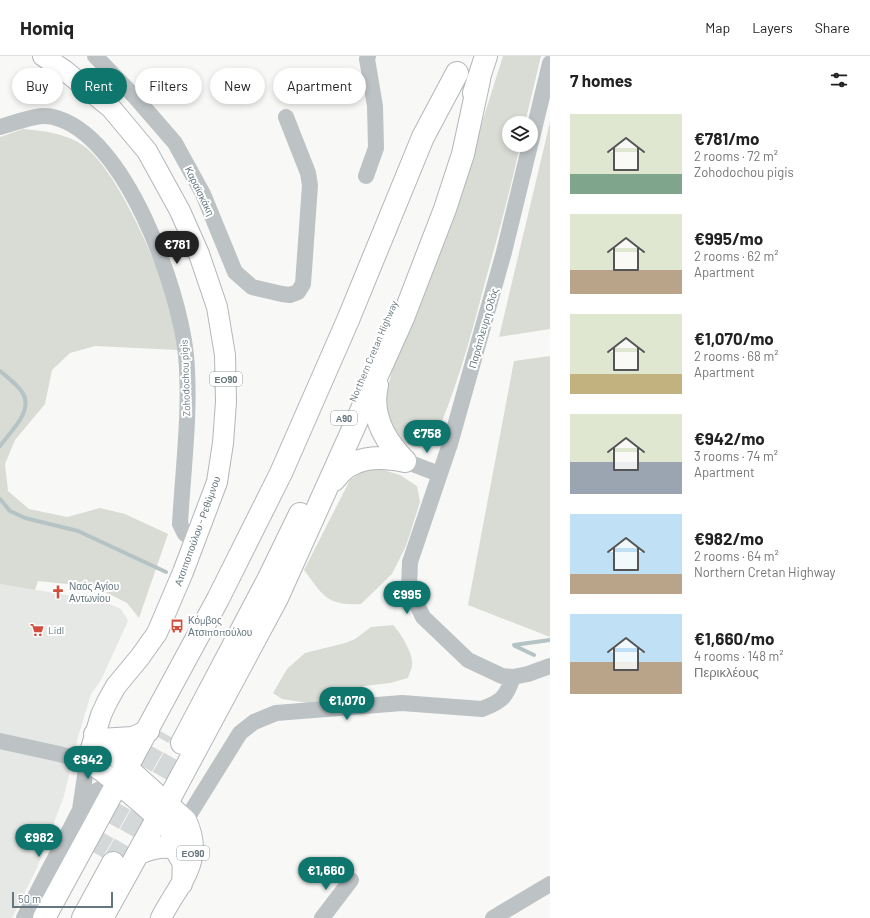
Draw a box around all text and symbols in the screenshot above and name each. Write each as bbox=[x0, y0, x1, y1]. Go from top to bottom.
text: Homiq bbox=[20, 16, 74, 39]
text: Map bbox=[705, 19, 730, 36]
text: Layers bbox=[752, 19, 793, 36]
text: Share bbox=[815, 19, 850, 36]
chip: Buy bbox=[12, 68, 63, 104]
chip: Rent bbox=[71, 68, 127, 104]
chip: Filters bbox=[135, 68, 202, 104]
chip: New bbox=[210, 68, 265, 104]
chip: Apartment bbox=[273, 68, 366, 104]
icon: filters bbox=[828, 69, 850, 91]
text: 7 homes bbox=[570, 70, 632, 90]
map controls bbox=[502, 116, 538, 152]
button: layers bbox=[502, 116, 538, 152]
text: €781/mo bbox=[694, 128, 759, 148]
icon: home bbox=[602, 130, 650, 178]
text: 2 rooms · 72 m² bbox=[694, 148, 778, 164]
street label: Καραϊσκάκη bbox=[183, 164, 217, 218]
text: Zohodochou pigis bbox=[694, 164, 794, 180]
text: €995/mo bbox=[694, 228, 763, 248]
icon: home bbox=[602, 230, 650, 278]
pin: €781 bbox=[153, 231, 201, 265]
text: €781 bbox=[164, 236, 190, 252]
text: 2 rooms · 62 m² bbox=[694, 248, 779, 264]
text: Apartment bbox=[694, 264, 755, 280]
street label: Παράπλευρη Οδός bbox=[466, 286, 500, 369]
street label: Northern Cretan Highway bbox=[346, 298, 400, 403]
text: €1,070/mo bbox=[694, 328, 774, 348]
icon: home bbox=[602, 330, 650, 378]
street label: Zohodochou pigis bbox=[178, 339, 192, 417]
text: 2 rooms · 68 m² bbox=[694, 348, 778, 364]
text: Apartment bbox=[694, 364, 755, 380]
road number: ΕΟ90 bbox=[210, 372, 242, 386]
road number: Α90 bbox=[331, 411, 357, 425]
pin: €758 bbox=[403, 420, 451, 454]
text: €758 bbox=[413, 425, 441, 441]
text: €942/mo bbox=[694, 428, 765, 448]
icon: home bbox=[602, 430, 650, 478]
text: 3 rooms · 74 m² bbox=[694, 448, 778, 464]
text: Apartment bbox=[694, 464, 755, 480]
street label: Ατσιποπούλου - Ρεθύμνου bbox=[172, 475, 222, 587]
text: €982/mo bbox=[694, 528, 764, 548]
icon: home bbox=[602, 530, 650, 578]
text: 2 rooms · 64 m² bbox=[694, 548, 779, 564]
text: Northern Cretan Highway bbox=[694, 564, 836, 580]
place label: Ναός Αγίου Αντωνίου bbox=[69, 580, 119, 604]
pin: €995 bbox=[383, 581, 431, 615]
church icon: Ναός Αγίου Αντωνίου bbox=[50, 584, 66, 600]
text: €995 bbox=[392, 586, 422, 602]
place label: Κόμβος Ατσιποπούλου bbox=[188, 614, 252, 638]
bus stop icon: Κόμβος Ατσιποπούλου bbox=[169, 618, 185, 634]
supermarket icon: Lidl bbox=[29, 622, 45, 638]
place label: Lidl bbox=[48, 624, 64, 636]
text: €1,660/mo bbox=[694, 628, 774, 648]
icon: home bbox=[602, 630, 650, 678]
text: 4 rooms · 148 m² bbox=[694, 648, 784, 664]
text: Περικλέους bbox=[694, 664, 759, 680]
pin: €1,070 bbox=[314, 687, 380, 721]
text: €1,070 bbox=[328, 692, 366, 708]
pin: €942 bbox=[64, 746, 112, 780]
text: €942 bbox=[73, 751, 103, 767]
pin: €982 bbox=[15, 824, 63, 858]
text: €982 bbox=[24, 829, 54, 845]
road number: ΕΟ90 bbox=[177, 846, 209, 860]
pin: €1,660 bbox=[293, 857, 359, 891]
text: €1,660 bbox=[307, 862, 345, 878]
scale bar bbox=[12, 890, 113, 909]
text: 50 m bbox=[18, 892, 41, 905]

